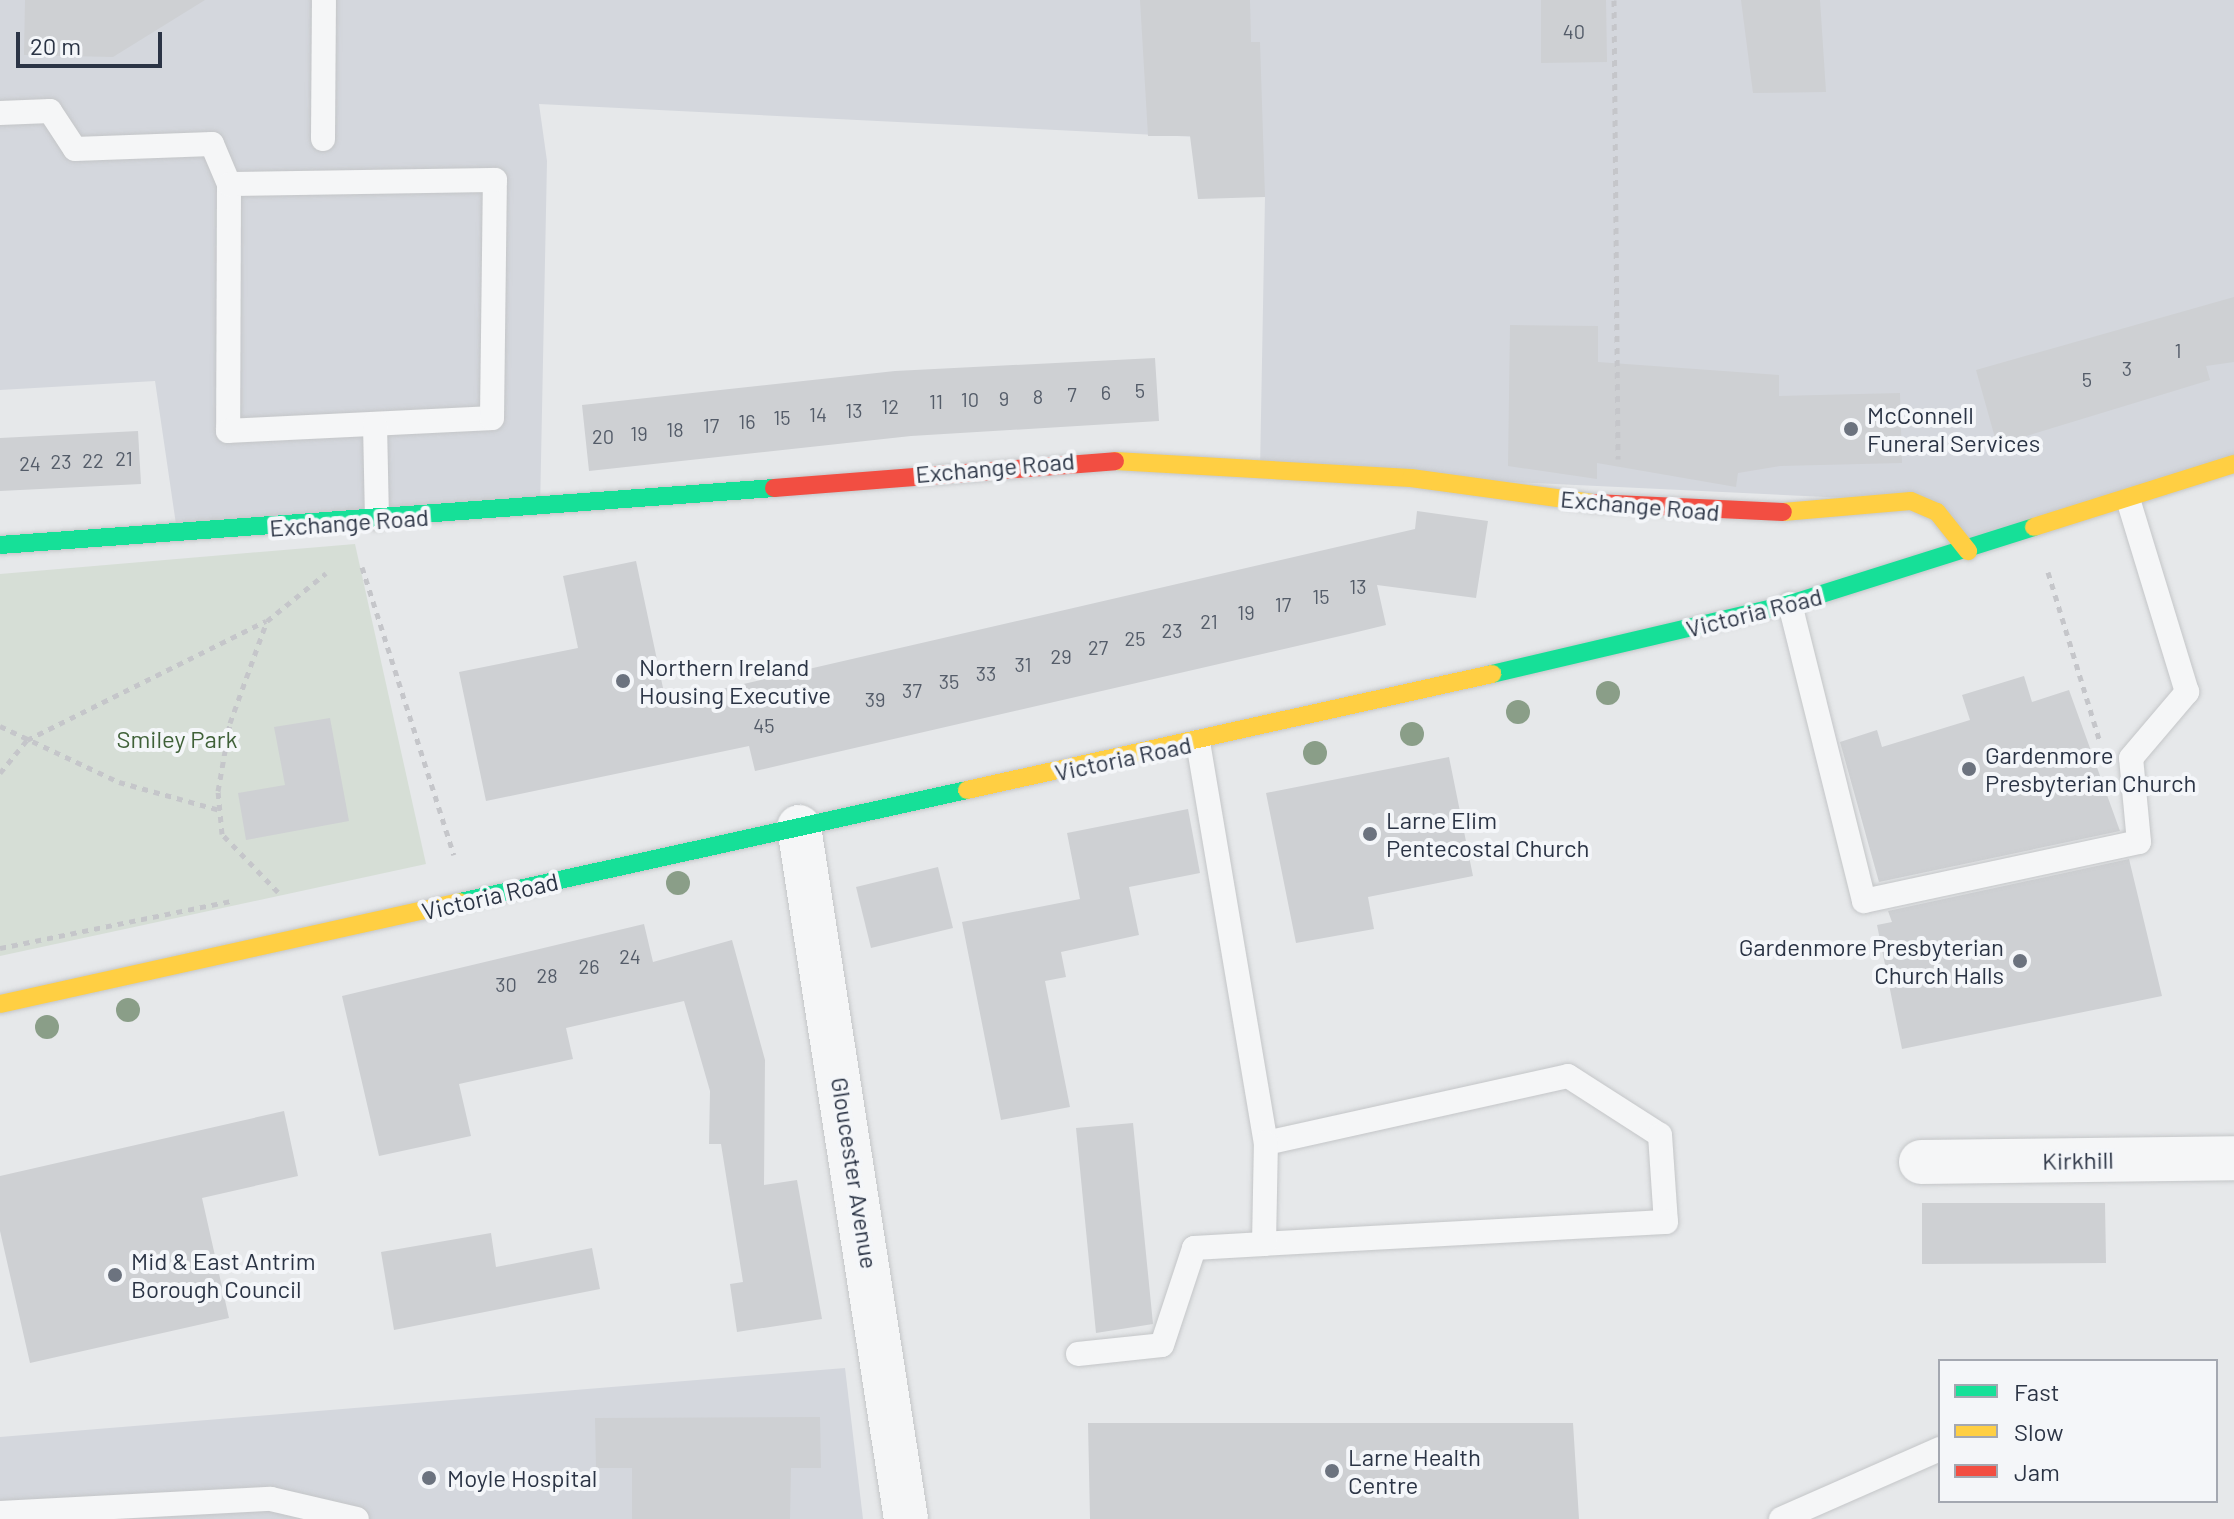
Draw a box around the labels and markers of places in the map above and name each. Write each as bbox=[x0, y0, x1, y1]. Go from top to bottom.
place label: McConnell Funeral Services bbox=[1867, 401, 2040, 457]
marker: McConnell Funeral Services bbox=[1842, 420, 1860, 438]
place label: Northern Ireland Housing Executive bbox=[639, 653, 831, 709]
marker: Northern Ireland Housing Executive bbox=[614, 672, 632, 690]
place label: Gardenmore Presbyterian Church bbox=[1985, 741, 2196, 797]
marker: Gardenmore Presbyterian Church bbox=[1960, 760, 1978, 778]
place label: Larne Elim Pentecostal Church bbox=[1386, 806, 1589, 862]
marker: Larne Elim Pentecostal Church bbox=[1361, 825, 1379, 843]
place label: Gardenmore Presbyterian Church Halls bbox=[1739, 933, 2004, 989]
marker: Gardenmore Presbyterian Church Halls bbox=[2011, 952, 2029, 970]
place label: Mid & East Antrim Borough Council bbox=[131, 1247, 316, 1303]
marker: Mid & East Antrim Borough Council bbox=[106, 1266, 124, 1284]
place label: Larne Health Centre bbox=[1348, 1443, 1481, 1499]
marker: Larne Health Centre bbox=[1323, 1462, 1341, 1480]
place label: Moyle Hospital bbox=[447, 1464, 597, 1492]
marker: Moyle Hospital bbox=[418, 1467, 440, 1489]

